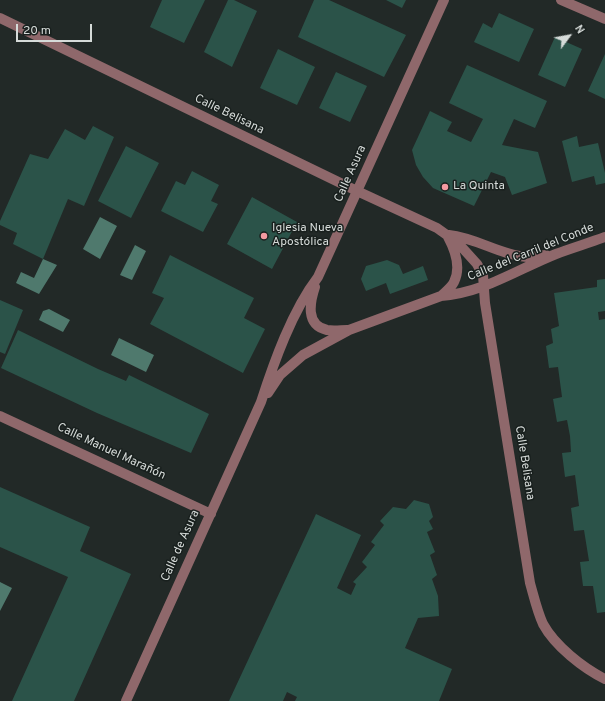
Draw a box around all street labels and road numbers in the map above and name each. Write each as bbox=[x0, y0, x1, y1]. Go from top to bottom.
street label: Calle Belisana bbox=[192, 92, 266, 138]
street label: Calle Asura bbox=[332, 143, 370, 205]
street label: Calle del Carril del Conde bbox=[466, 221, 596, 285]
street label: Calle Manuel Marañón bbox=[54, 421, 168, 483]
street label: Calle Belisana bbox=[511, 425, 537, 501]
street label: Calle de Asura bbox=[159, 508, 203, 584]

